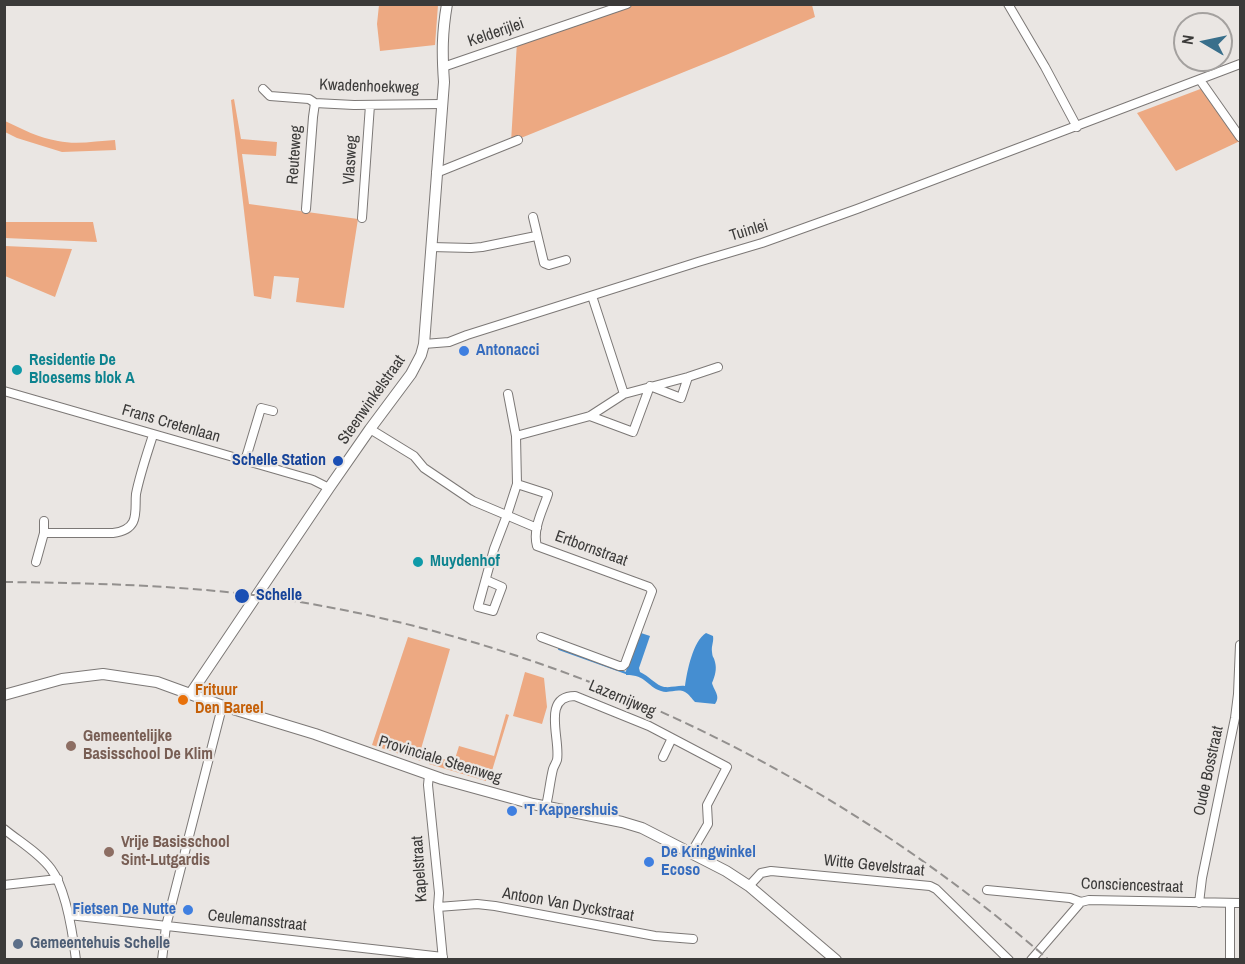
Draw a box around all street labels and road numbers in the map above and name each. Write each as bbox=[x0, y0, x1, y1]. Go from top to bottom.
street label: Kelderijlei bbox=[465, 14, 527, 52]
street label: Kwadenhoekweg bbox=[319, 76, 419, 98]
street label: Reuteweg bbox=[283, 125, 307, 185]
street label: Vlasweg bbox=[340, 135, 362, 185]
street label: Tuinlei bbox=[728, 216, 770, 246]
street label: Steenwinkelstraat bbox=[334, 352, 410, 448]
street label: Frans Cretenlaan bbox=[120, 401, 222, 447]
street label: Ertbornstraat bbox=[552, 527, 630, 571]
street label: Lazernijweg bbox=[586, 676, 658, 722]
street label: Oude Bosstraat bbox=[1190, 724, 1228, 818]
street label: Provinciale Steenweg bbox=[376, 732, 504, 788]
street label: Kapelstraat bbox=[408, 835, 432, 903]
street label: Witte Gevelstraat bbox=[823, 851, 925, 881]
street label: Consciencestraat bbox=[1081, 875, 1183, 897]
street label: Antoon Van Dyckstraat bbox=[501, 884, 635, 926]
street label: Ceulemansstraat bbox=[207, 906, 307, 936]

